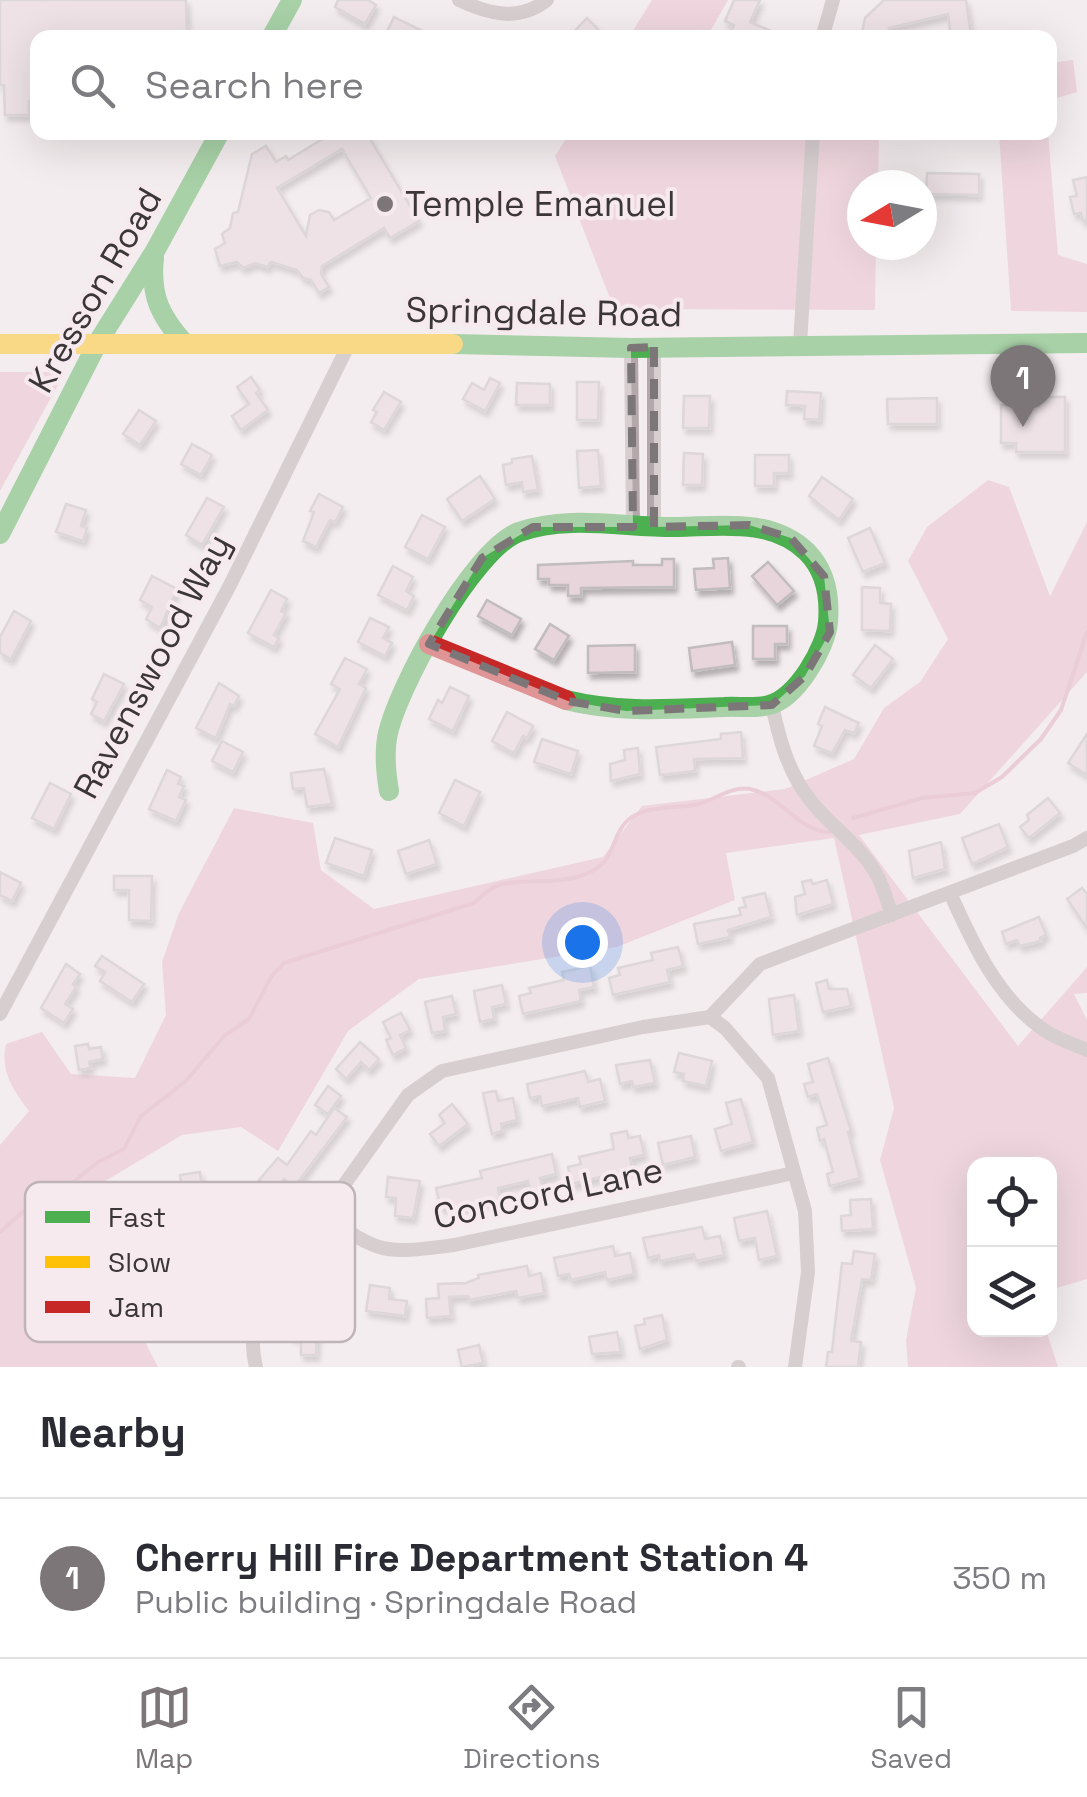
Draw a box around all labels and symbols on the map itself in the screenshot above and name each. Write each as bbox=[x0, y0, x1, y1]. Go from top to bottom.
north arrow bbox=[847, 170, 937, 260]
street label: Kresson Road bbox=[19, 180, 171, 400]
place label: Temple Emanuel bbox=[405, 182, 676, 226]
marker: Temple Emanuel bbox=[374, 193, 396, 215]
street label: Springdale Road bbox=[405, 288, 683, 336]
pin: 1 bbox=[990, 344, 1056, 427]
street label: Ravenswood Way bbox=[64, 526, 240, 806]
your location bbox=[557, 917, 608, 968]
street label: Concord Lane bbox=[429, 1147, 667, 1239]
legend bbox=[25, 1182, 355, 1342]
text: Fast bbox=[108, 1199, 166, 1235]
text: Slow bbox=[108, 1244, 171, 1280]
text: Jam bbox=[108, 1289, 164, 1325]

